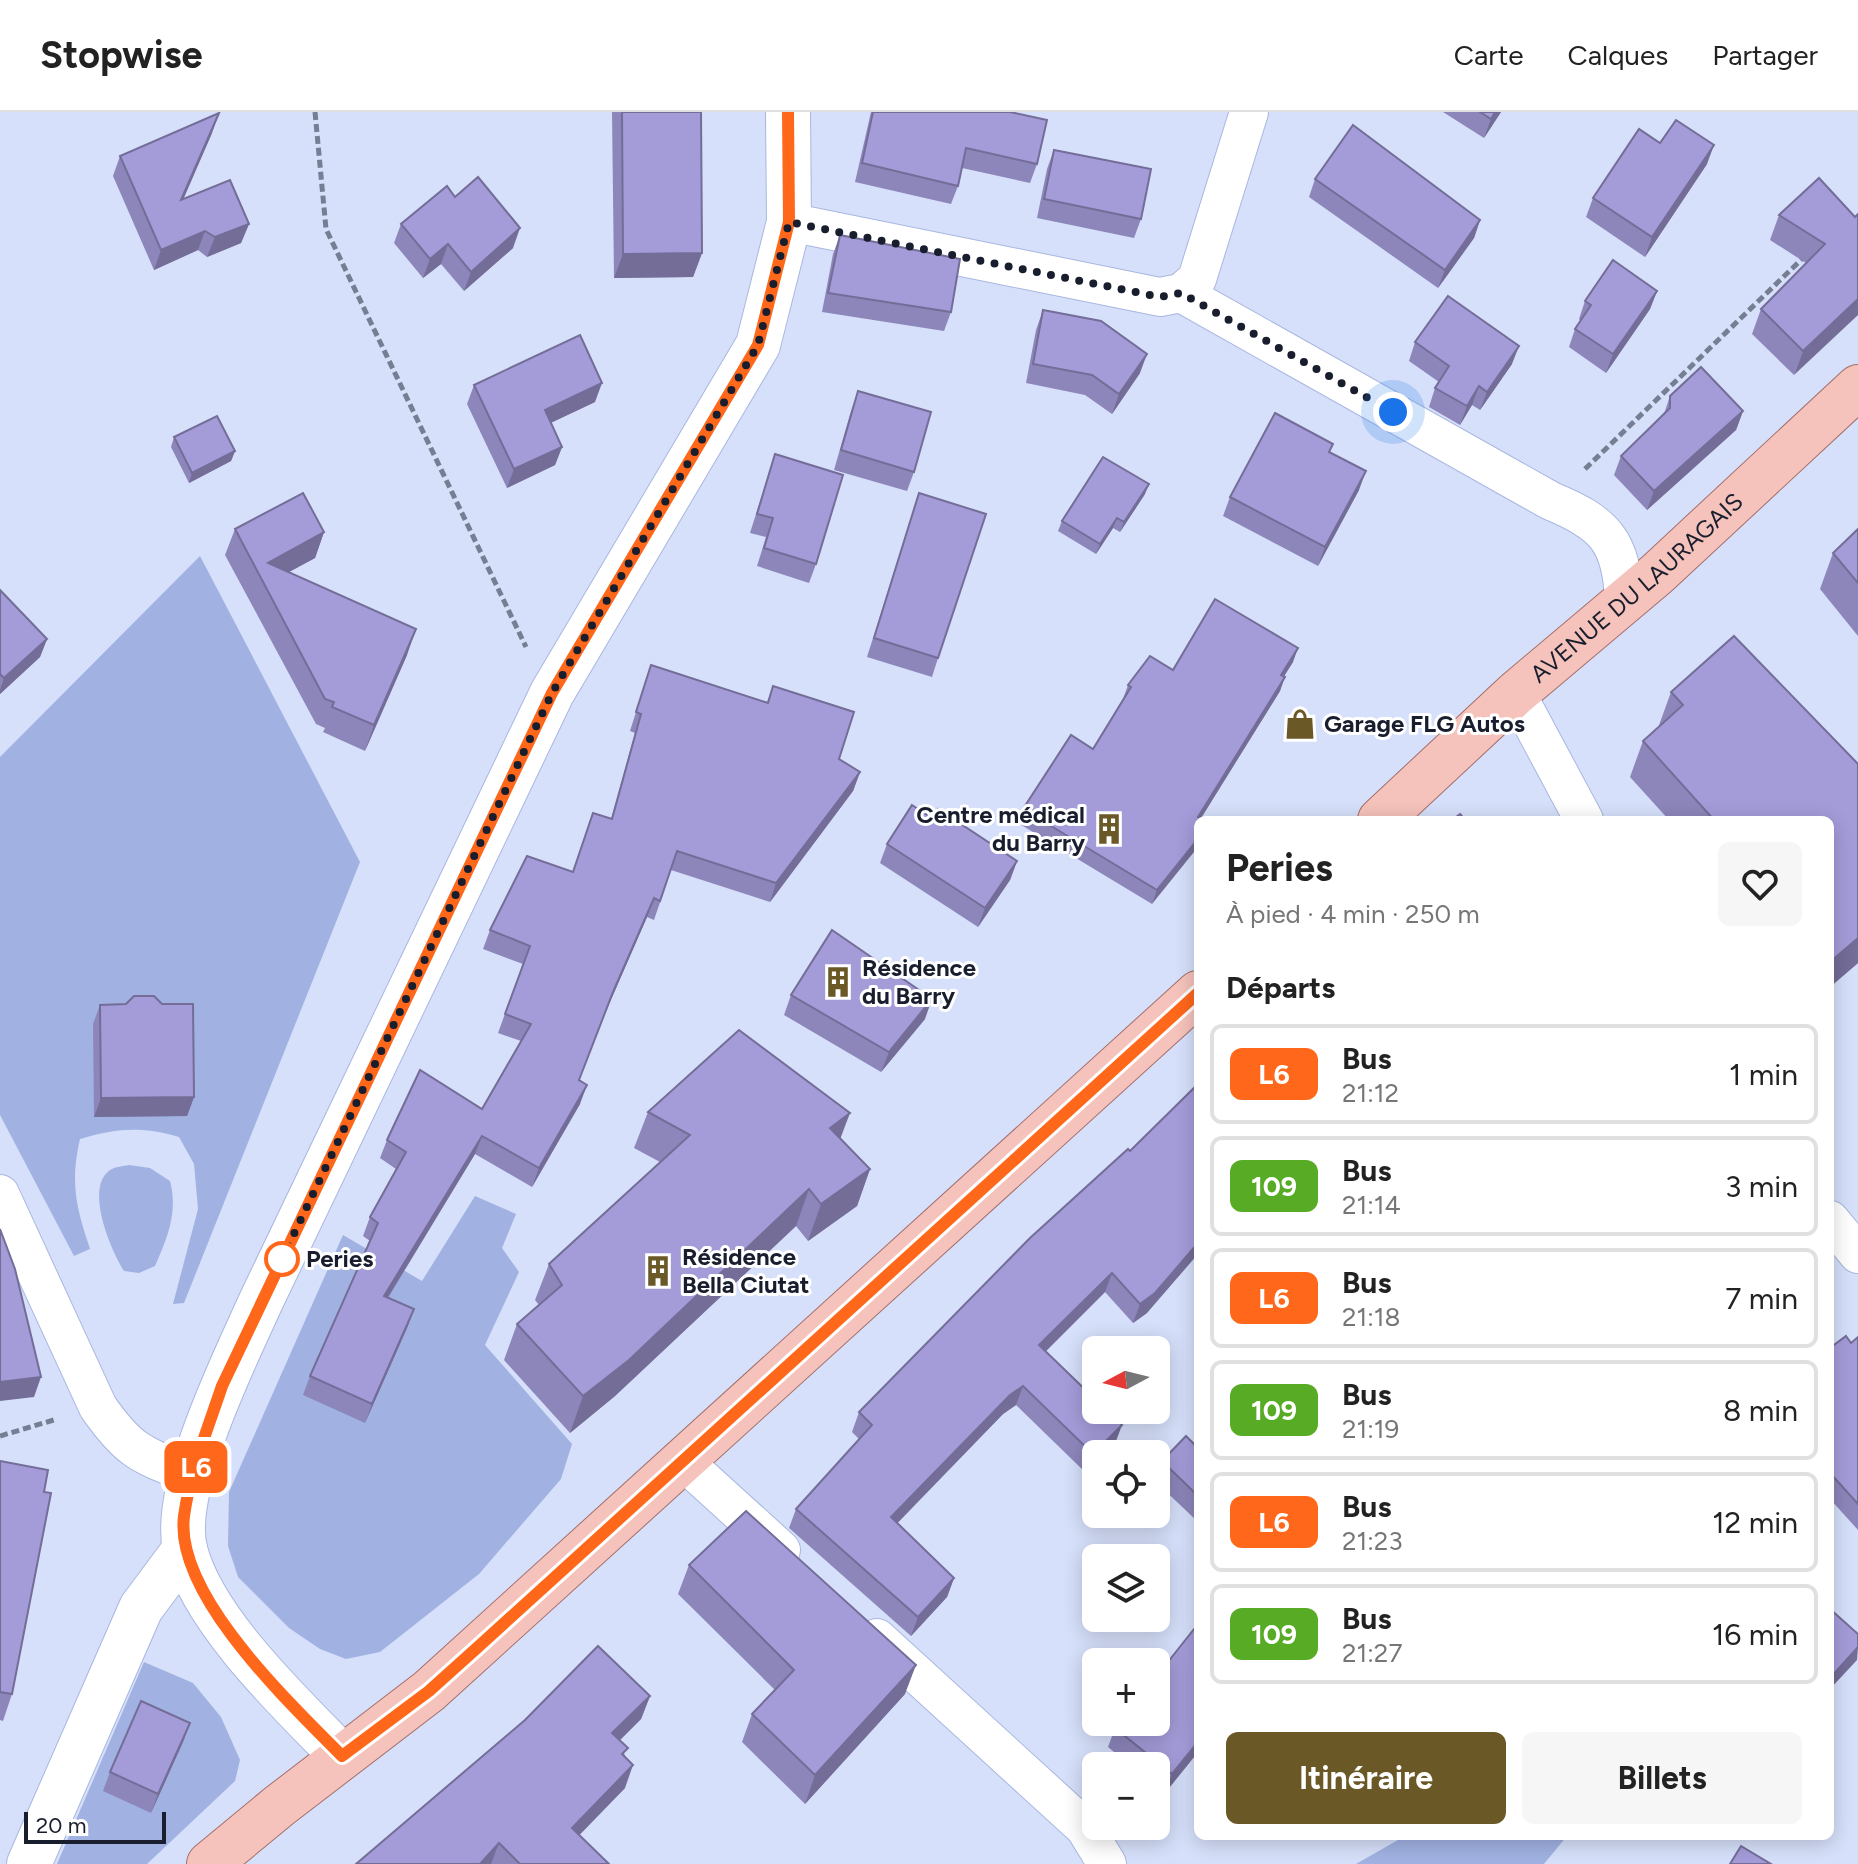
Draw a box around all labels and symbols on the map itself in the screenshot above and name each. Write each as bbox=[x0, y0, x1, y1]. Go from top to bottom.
your location bbox=[1373, 392, 1413, 432]
street label: AVENUE DU LAURAGAIS bbox=[1524, 487, 1749, 689]
shop icon: Garage FLG Autos bbox=[1283, 707, 1317, 741]
place label: Garage FLG Autos bbox=[1324, 709, 1525, 738]
place label: Centre médical du Barry bbox=[916, 800, 1085, 857]
building icon: Centre médical du Barry bbox=[1092, 812, 1126, 846]
place label: Résidence du Barry bbox=[862, 953, 976, 1010]
building icon: Résidence du Barry bbox=[821, 965, 855, 999]
marker: Peries bbox=[265, 1242, 299, 1276]
place label: Résidence Bella Ciutat bbox=[682, 1242, 810, 1299]
place label: Peries bbox=[306, 1244, 373, 1273]
building icon: Résidence Bella Ciutat bbox=[641, 1254, 675, 1288]
north arrow bbox=[1082, 1336, 1170, 1424]
line badge: L6 bbox=[160, 1441, 232, 1493]
scale bar bbox=[24, 1808, 166, 1844]

